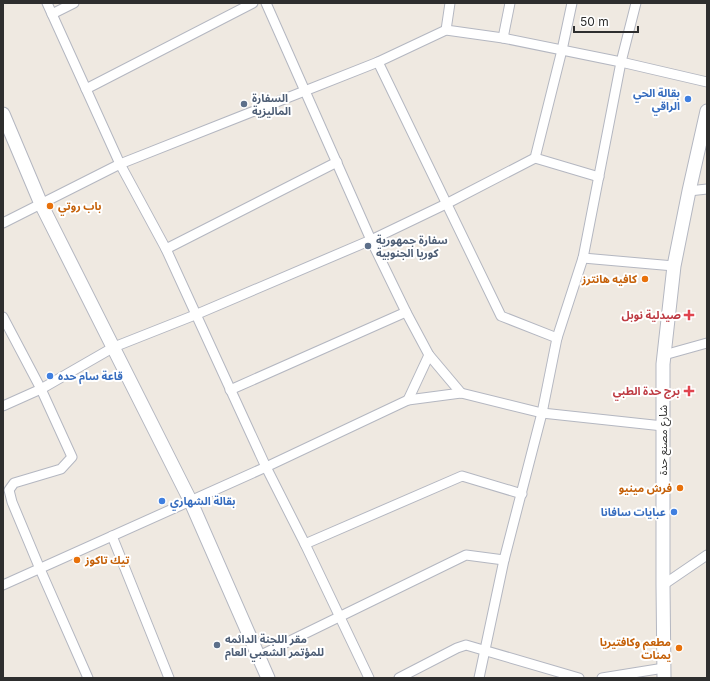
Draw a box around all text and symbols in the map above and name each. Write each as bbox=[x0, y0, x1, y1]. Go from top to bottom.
scale bar bbox=[574, 8, 638, 34]
text: 50 m bbox=[580, 14, 609, 29]
place label: بقالة الحي الراقي bbox=[633, 86, 680, 116]
place label: السفارة الماليزية bbox=[252, 91, 291, 118]
marker: بقالة الحي الراقي bbox=[683, 94, 693, 104]
marker: السفارة الماليزية bbox=[239, 99, 249, 109]
place label: باب روتي bbox=[58, 199, 102, 216]
marker: باب روتي bbox=[45, 201, 55, 211]
place label: سفارة جمهورية كوريا الجنوبية bbox=[376, 233, 448, 260]
marker: سفارة جمهورية كوريا الجنوبية bbox=[363, 241, 373, 251]
place label: كافيه هانترز bbox=[581, 272, 638, 286]
marker: كافيه هانترز bbox=[640, 274, 650, 284]
place label: صيدلية نوبل bbox=[622, 308, 681, 322]
marker: صيدلية نوبل bbox=[684, 310, 694, 320]
place label: قاعة سام حده bbox=[58, 369, 123, 385]
marker: قاعة سام حده bbox=[45, 371, 55, 381]
place label: برج حدة الطبي bbox=[613, 384, 680, 401]
marker: برج حدة الطبي bbox=[683, 385, 695, 397]
street label: شارع مصنع حدة bbox=[656, 405, 671, 475]
place label: فرش مينيو bbox=[619, 481, 672, 495]
marker: فرش مينيو bbox=[675, 483, 685, 493]
place label: بقالة الشهاري bbox=[170, 494, 236, 511]
marker: بقالة الشهاري bbox=[157, 496, 167, 506]
place label: عبايات سافانا bbox=[601, 505, 666, 519]
marker: عبايات سافانا bbox=[669, 507, 679, 517]
place label: تيك تاكوز bbox=[84, 553, 130, 567]
marker: تيك تاكوز bbox=[72, 555, 82, 565]
place label: مقر اللجنة الدائمه للمؤتمر الشعبي العام bbox=[225, 632, 324, 662]
place label: مطعم وكافتيريا يمنات bbox=[600, 635, 671, 662]
marker: مقر اللجنة الدائمه للمؤتمر الشعبي العام bbox=[212, 640, 222, 650]
marker: مطعم وكافتيريا يمنات bbox=[674, 643, 684, 653]

